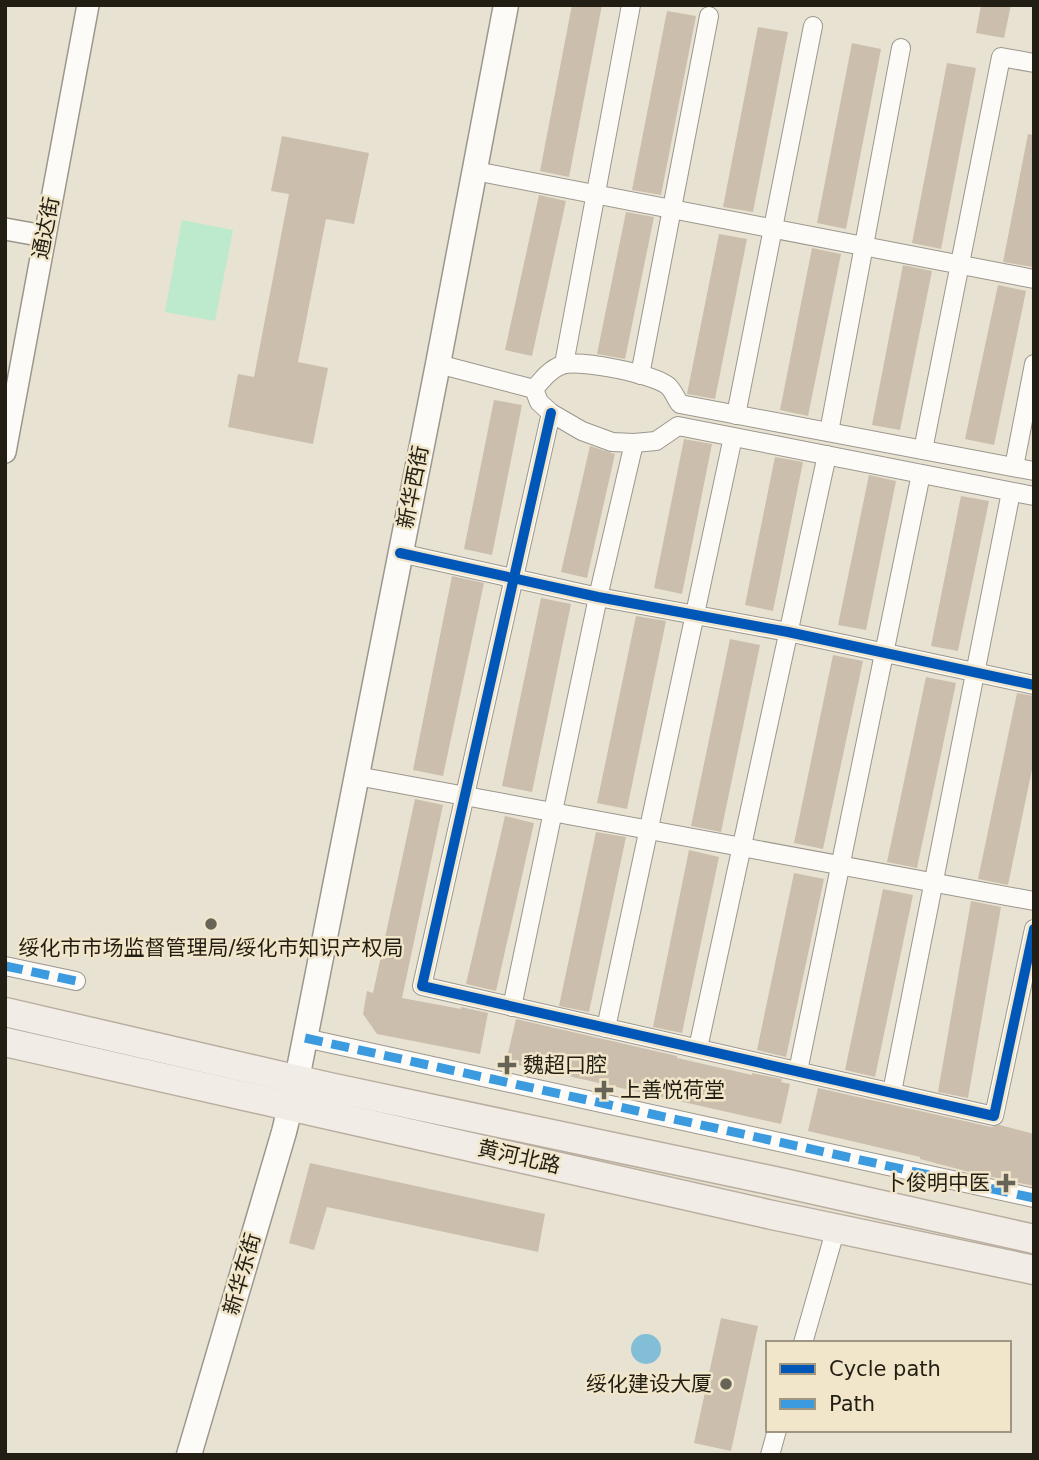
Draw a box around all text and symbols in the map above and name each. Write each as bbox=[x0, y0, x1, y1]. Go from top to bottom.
street label: 通达街 bbox=[28, 195, 64, 261]
street label: 新华西街 bbox=[393, 443, 433, 531]
marker: 绥化市市场监督管理局/绥化市知识产权局 bbox=[203, 916, 219, 932]
place label: 绥化市市场监督管理局/绥化市知识产权局 bbox=[18, 936, 404, 960]
place label: 魏超口腔 bbox=[523, 1053, 607, 1077]
marker: 魏超口腔 bbox=[497, 1055, 517, 1075]
place label: 上善悦荷堂 bbox=[620, 1078, 725, 1102]
marker: 上善悦荷堂 bbox=[594, 1080, 614, 1100]
street label: 黄河北路 bbox=[475, 1136, 563, 1178]
place label: 卜俊明中医 bbox=[885, 1171, 990, 1195]
marker: 卜俊明中医 bbox=[996, 1173, 1016, 1193]
street label: 新华东街 bbox=[219, 1230, 265, 1318]
legend bbox=[766, 1341, 1011, 1432]
text: Cycle path bbox=[829, 1357, 941, 1381]
place label: 绥化建设大厦 bbox=[586, 1372, 712, 1396]
marker: 绥化建设大厦 bbox=[718, 1376, 734, 1392]
text: Path bbox=[829, 1392, 875, 1416]

